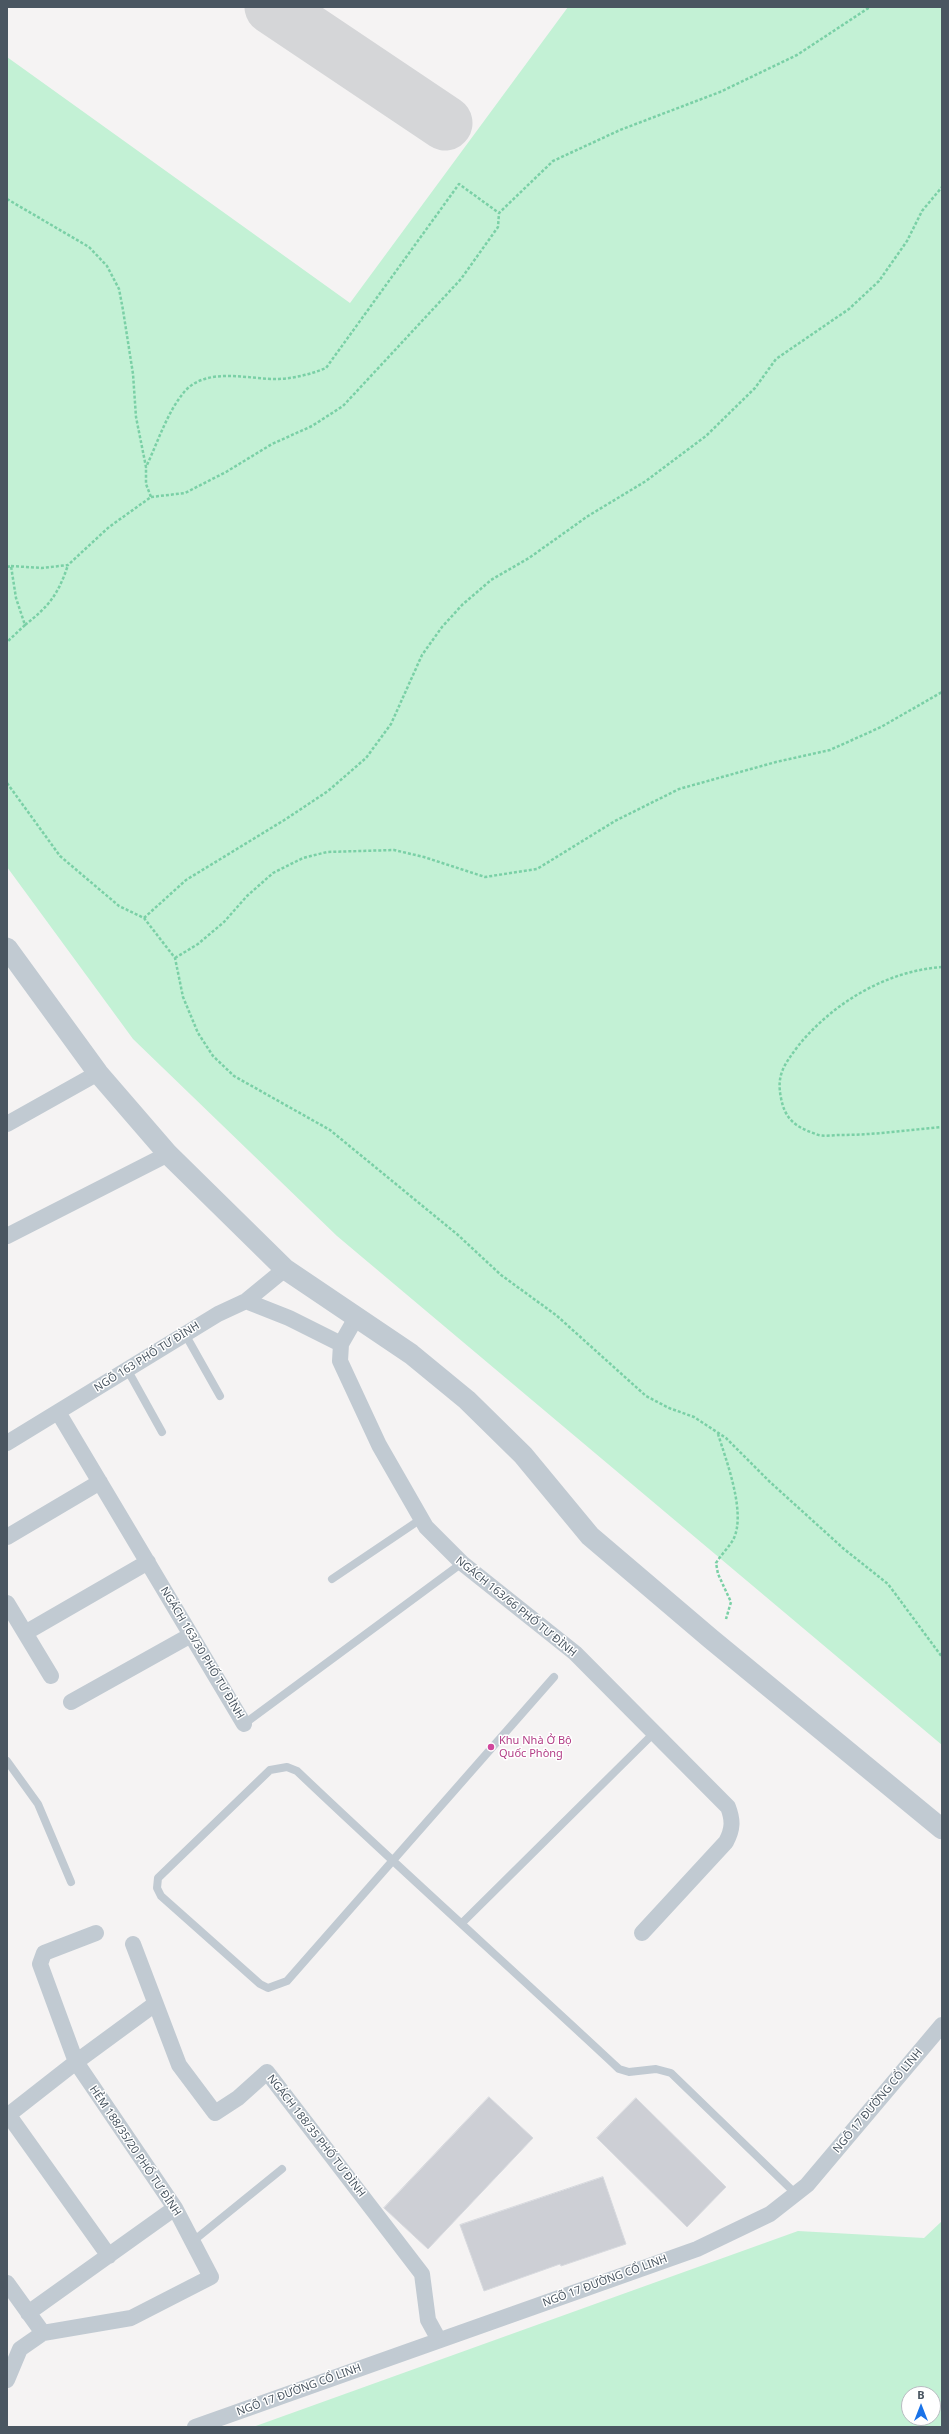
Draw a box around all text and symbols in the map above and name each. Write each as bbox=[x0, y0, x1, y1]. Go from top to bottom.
street label: NGÕ 163 PHỐ TƯ ĐÌNH bbox=[92, 1319, 202, 1395]
street label: NGÁCH 163/66 PHỐ TƯ ĐÌNH bbox=[453, 1554, 579, 1660]
street label: NGÁCH 163/30 PHỐ TƯ ĐÌNH bbox=[157, 1585, 247, 1721]
place label: Khu Nhà Ở Bộ Quốc Phòng bbox=[499, 1734, 572, 1760]
marker: Khu Nhà Ở Bộ Quốc Phòng bbox=[486, 1742, 496, 1752]
street label: NGÕ 17 ĐƯỜNG CỔ LINH bbox=[831, 2046, 925, 2156]
street label: NGÁCH 188/35 PHỐ TƯ ĐÌNH bbox=[264, 2072, 368, 2200]
street label: HẺM 188/35/20 PHỐ TƯ ĐÌNH bbox=[86, 2083, 184, 2219]
street label: NGÕ 17 ĐƯỜNG CỔ LINH bbox=[541, 2252, 669, 2310]
street label: NGÕ 17 ĐƯỜNG CỔ LINH bbox=[235, 2361, 363, 2419]
north arrow bbox=[901, 2386, 941, 2426]
text: B bbox=[917, 2387, 925, 2402]

